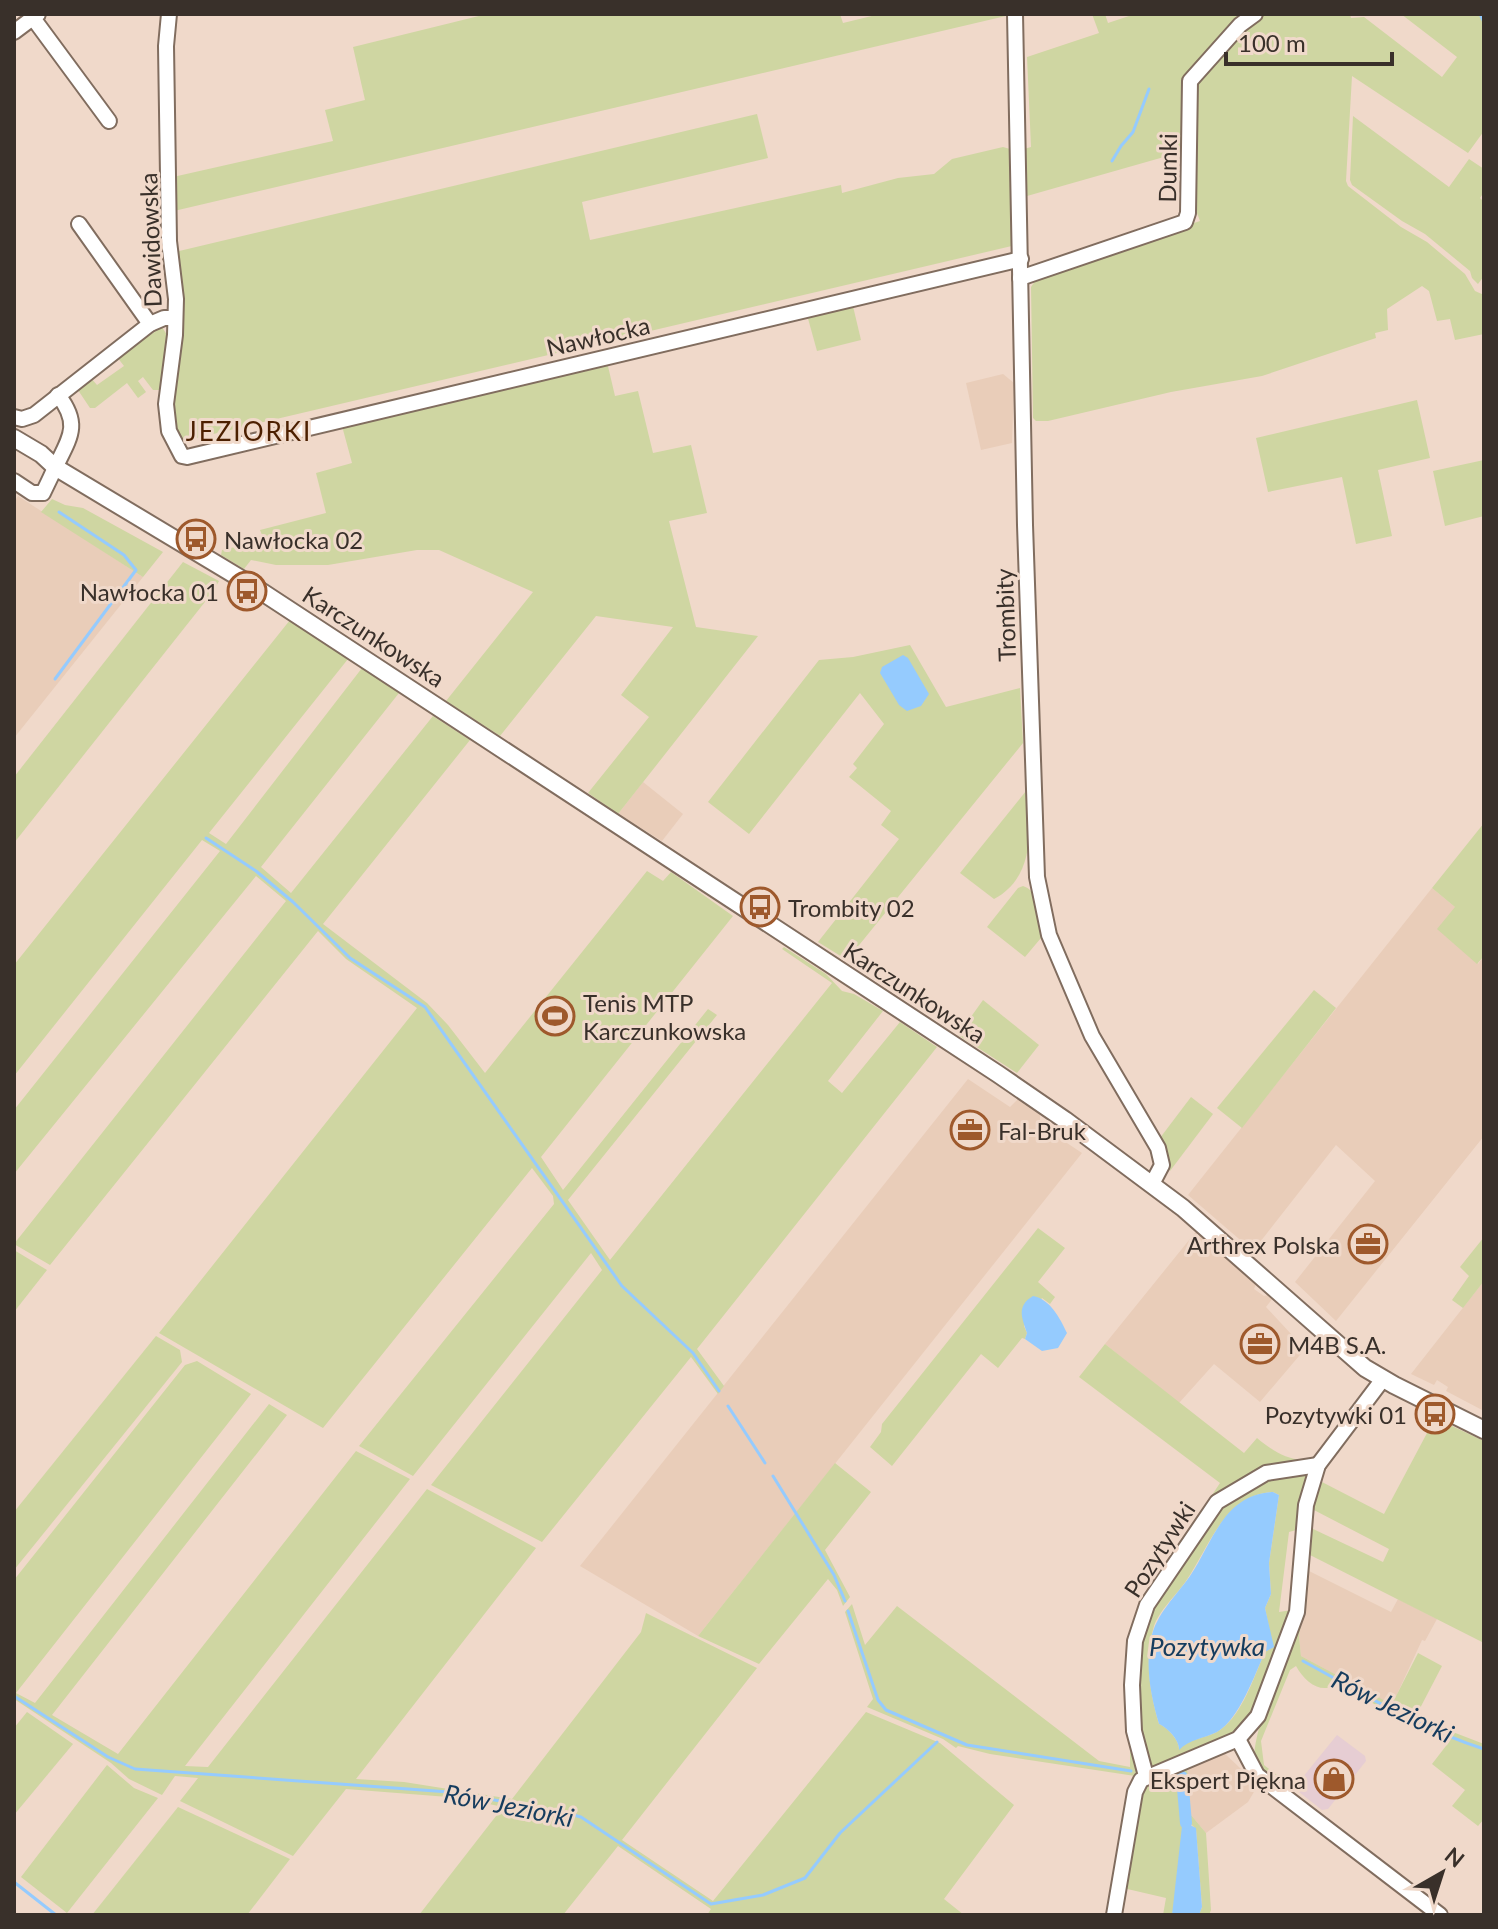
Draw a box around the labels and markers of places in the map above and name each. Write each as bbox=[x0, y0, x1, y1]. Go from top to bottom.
bus stop icon: Nawłocka 02 bbox=[175, 518, 217, 560]
place label: Nawłocka 02 bbox=[224, 525, 363, 554]
bus stop icon: Nawłocka 01 bbox=[226, 570, 268, 612]
place label: Nawłocka 01 bbox=[80, 577, 219, 606]
bus stop icon: Trombity 02 bbox=[739, 886, 781, 928]
place label: Trombity 02 bbox=[788, 893, 915, 922]
place label: Tenis MTP Karczunkowska bbox=[583, 988, 746, 1045]
sports icon: Tenis MTP Karczunkowska bbox=[534, 995, 576, 1037]
office icon: Fal-Bruk bbox=[949, 1109, 991, 1151]
place label: Fal-Bruk bbox=[998, 1116, 1087, 1145]
office icon: Arthrex Polska bbox=[1347, 1223, 1389, 1265]
place label: Arthrex Polska bbox=[1187, 1230, 1340, 1259]
office icon: M4B S.A. bbox=[1239, 1323, 1281, 1365]
place label: M4B S.A. bbox=[1288, 1330, 1386, 1359]
bus stop icon: Pozytywki 01 bbox=[1414, 1393, 1456, 1435]
place label: Pozytywki 01 bbox=[1265, 1400, 1407, 1429]
shop icon: Ekspert Piękna bbox=[1313, 1758, 1355, 1800]
place label: Ekspert Piękna bbox=[1150, 1765, 1306, 1794]

